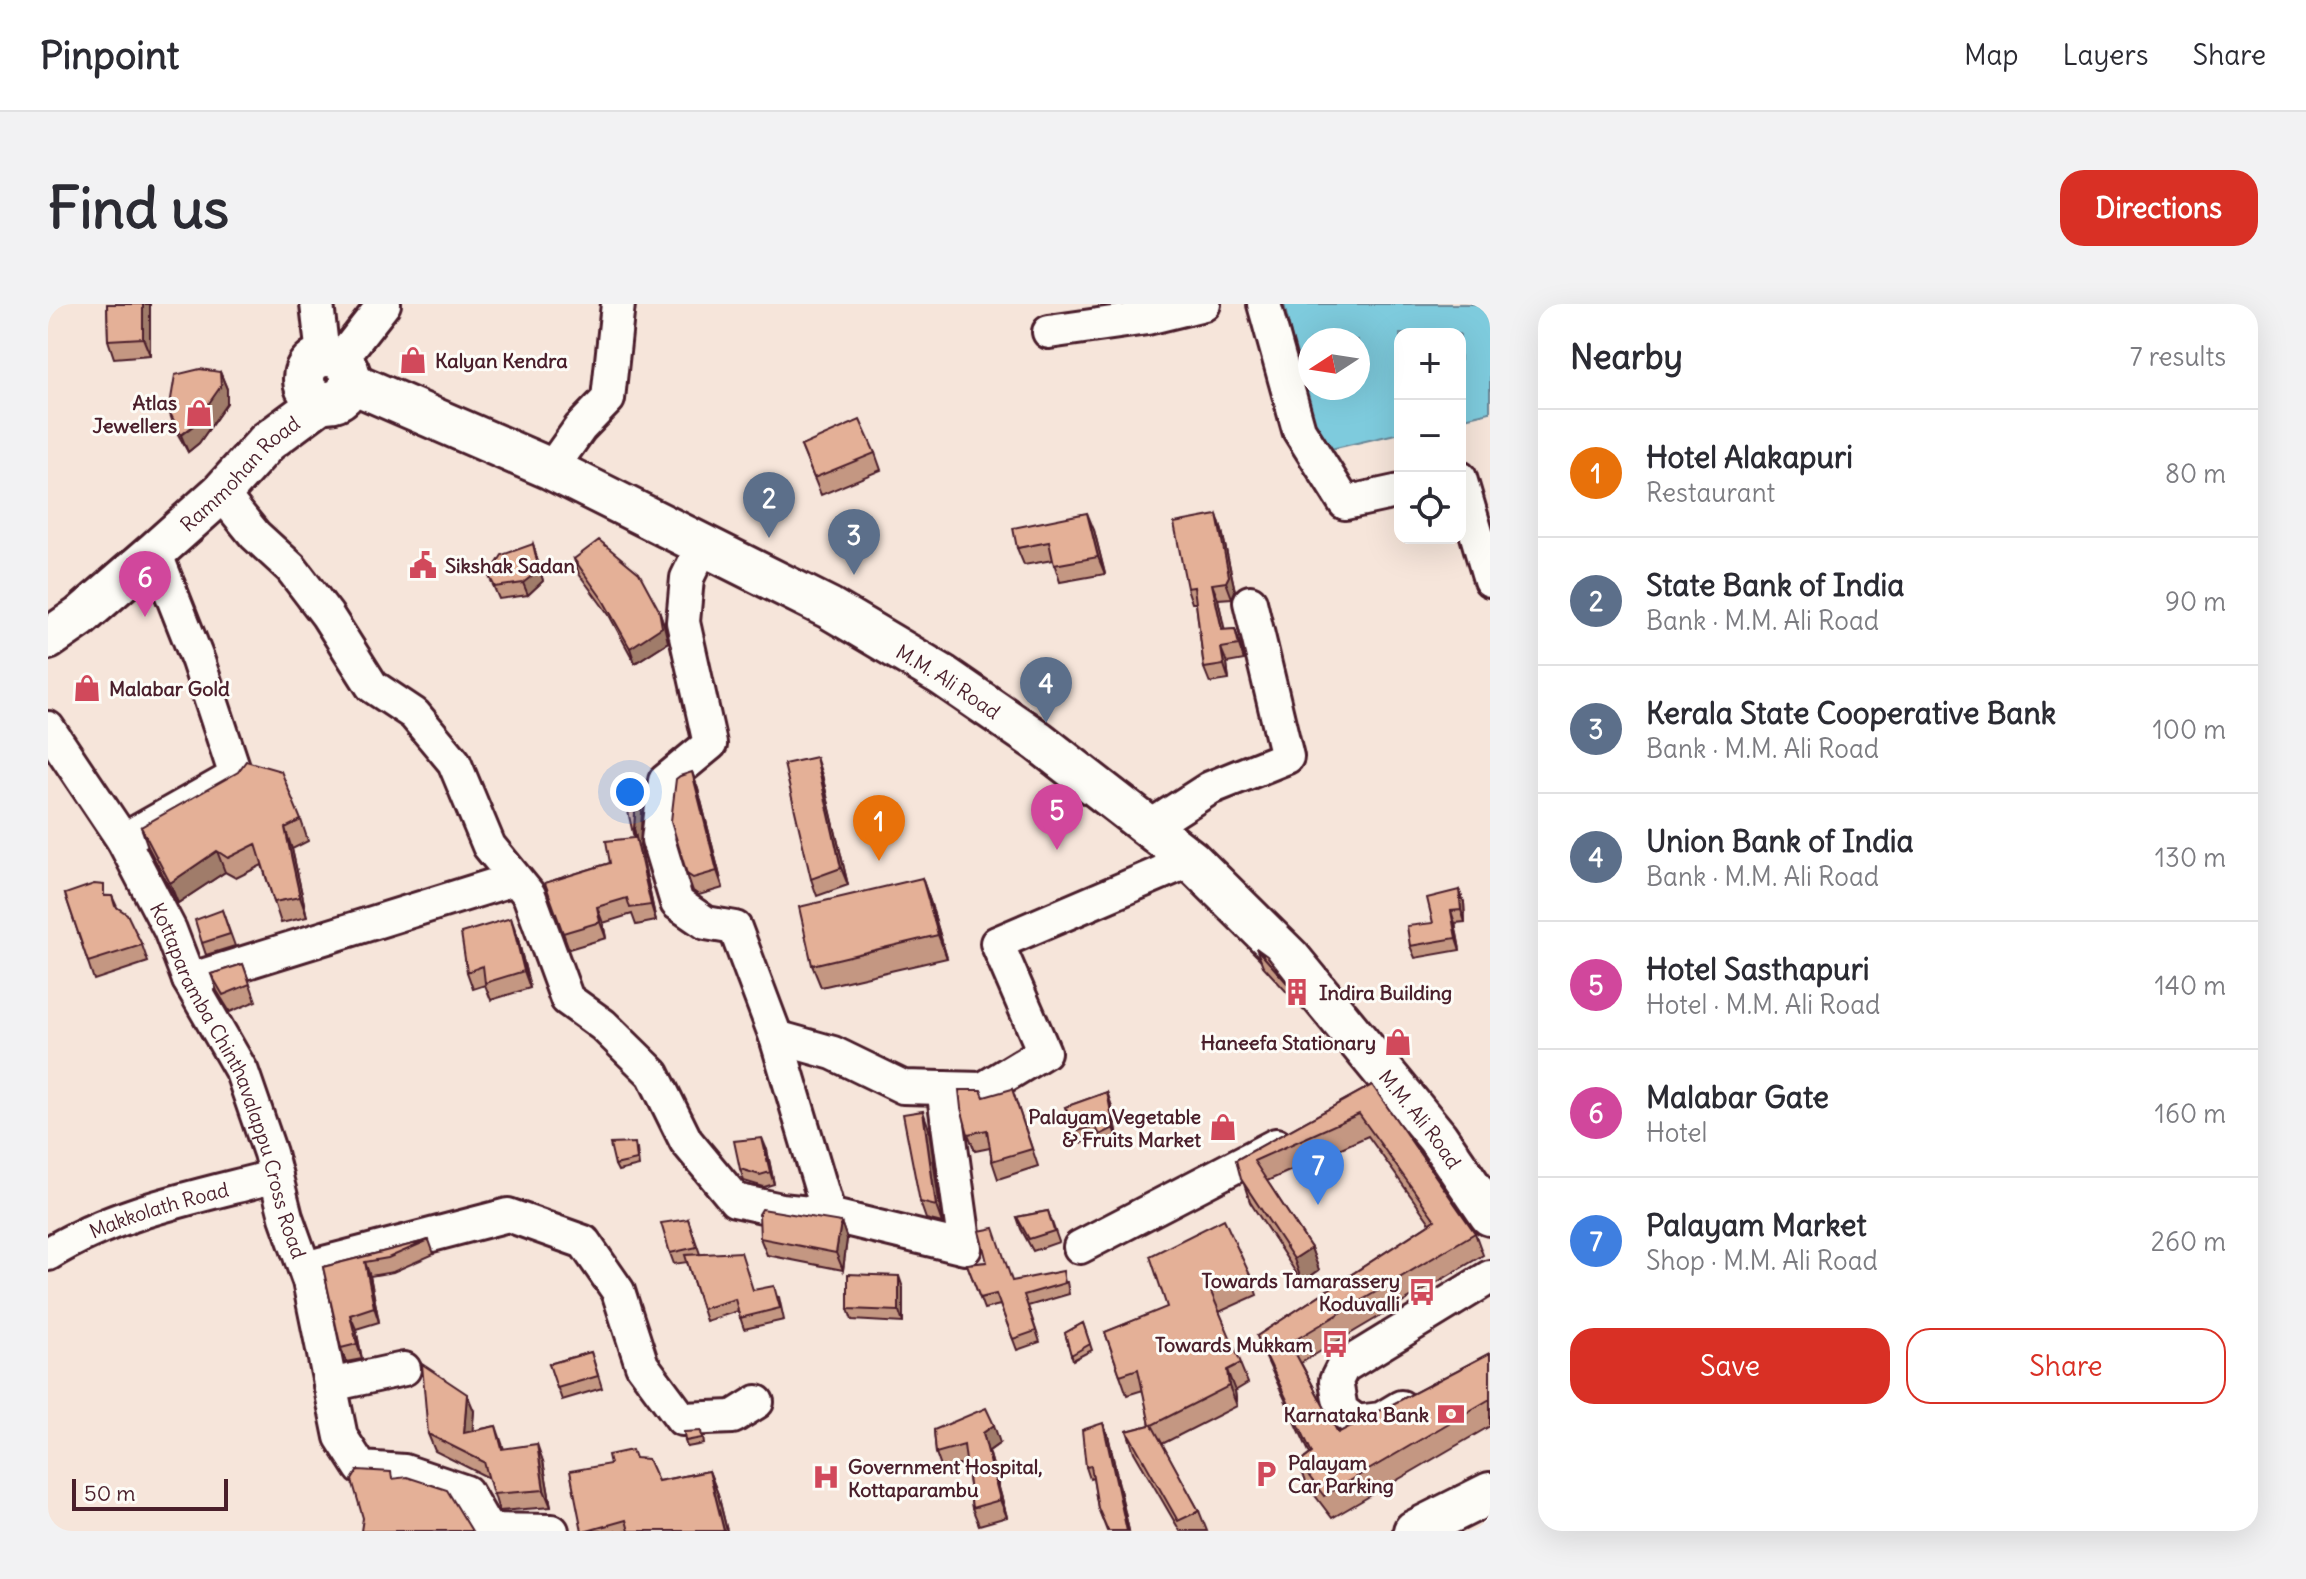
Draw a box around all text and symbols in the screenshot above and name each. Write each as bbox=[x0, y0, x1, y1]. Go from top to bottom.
text: Pinpoint bbox=[40, 32, 179, 79]
text: Map bbox=[1964, 37, 2019, 73]
text: Layers bbox=[2063, 37, 2149, 73]
text: Share bbox=[2193, 37, 2266, 73]
button: Directions bbox=[2060, 170, 2258, 246]
text: Find us bbox=[48, 173, 229, 243]
north arrow bbox=[1298, 328, 1370, 400]
map controls bbox=[1394, 328, 1466, 544]
button: + bbox=[1394, 328, 1466, 400]
text: Nearby bbox=[1570, 335, 1683, 378]
text: 7 results bbox=[2130, 340, 2226, 373]
shop icon: Kalyan Kendra bbox=[398, 345, 428, 375]
place label: Kalyan Kendra bbox=[435, 348, 568, 373]
place label: Atlas Jewellers bbox=[93, 390, 177, 438]
shop icon: Atlas Jewellers bbox=[184, 398, 214, 428]
button: − bbox=[1394, 400, 1466, 472]
street label: Rammohan Road bbox=[175, 410, 304, 536]
text: Hotel Alakapuri bbox=[1646, 438, 1853, 476]
text: 1 bbox=[1591, 457, 1601, 490]
text: 80 m bbox=[2165, 457, 2226, 490]
pin: 2 bbox=[743, 472, 795, 538]
button: locate bbox=[1394, 472, 1466, 544]
text: Restaurant bbox=[1646, 476, 1775, 509]
pin: 3 bbox=[828, 509, 880, 575]
public building icon: Sikshak Sadan bbox=[408, 550, 438, 580]
pin: 6 bbox=[119, 551, 171, 617]
place label: Sikshak Sadan bbox=[445, 553, 575, 578]
text: State Bank of India bbox=[1646, 566, 1904, 604]
text: 2 bbox=[1589, 585, 1603, 618]
text: 90 m bbox=[2165, 585, 2226, 618]
text: Bank · M.M. Ali Road bbox=[1646, 604, 1879, 637]
street label: M.M. Ali Road bbox=[892, 638, 1006, 724]
pin: 4 bbox=[1020, 657, 1072, 723]
shop icon: Malabar Gold bbox=[72, 673, 102, 703]
place label: Malabar Gold bbox=[109, 676, 230, 701]
text: Kerala State Cooperative Bank bbox=[1646, 694, 2056, 732]
text: 3 bbox=[1589, 713, 1603, 746]
text: 100 m bbox=[2152, 713, 2226, 746]
text: Bank · M.M. Ali Road bbox=[1646, 732, 1879, 765]
your location bbox=[610, 772, 650, 812]
pin: 5 bbox=[1031, 784, 1083, 850]
pin: 1 bbox=[853, 795, 905, 861]
text: Union Bank of India bbox=[1646, 822, 1914, 860]
text: 4 bbox=[1588, 841, 1604, 874]
text: 130 m bbox=[2155, 841, 2226, 874]
text: Bank · M.M. Ali Road bbox=[1646, 860, 1879, 893]
street label: Kottaparamba Chinthavalappu Cross Road bbox=[145, 898, 312, 1262]
text: Hotel Sasthapuri bbox=[1646, 950, 1870, 988]
text: 5 bbox=[1589, 969, 1603, 1002]
text: 140 m bbox=[2155, 969, 2226, 1002]
building icon: Indira Building bbox=[1282, 977, 1312, 1007]
place label: Indira Building bbox=[1319, 980, 1452, 1005]
text: Hotel · M.M. Ali Road bbox=[1646, 988, 1880, 1021]
shop icon: Haneefa Stationary bbox=[1383, 1027, 1413, 1057]
place label: Haneefa Stationary bbox=[1201, 1030, 1376, 1055]
street label: M.M. Ali Road bbox=[1374, 1064, 1467, 1173]
text: Malabar Gate bbox=[1646, 1078, 1829, 1116]
text: 6 bbox=[1588, 1097, 1604, 1130]
text: 160 m bbox=[2155, 1097, 2226, 1130]
place label: Palayam Vegetable & Fruits Market bbox=[1028, 1104, 1201, 1152]
shop icon: Palayam Vegetable & Fruits Market bbox=[1208, 1112, 1238, 1142]
text: Hotel bbox=[1646, 1116, 1707, 1149]
pin: 7 bbox=[1292, 1139, 1344, 1205]
street label: Makkolath Road bbox=[85, 1176, 231, 1243]
text: Palayam Market bbox=[1646, 1206, 1867, 1244]
text: 7 bbox=[1590, 1225, 1602, 1258]
text: 260 m bbox=[2151, 1225, 2226, 1258]
text: Shop · M.M. Ali Road bbox=[1646, 1244, 1878, 1277]
place label: Towards Tamarassery Koduvalli bbox=[1202, 1268, 1400, 1316]
bus stop icon: Towards Tamarassery Koduvalli bbox=[1407, 1277, 1437, 1307]
button: Save bbox=[1570, 1328, 1890, 1404]
button: Share bbox=[1906, 1328, 2226, 1404]
bus stop icon: Towards Mukkam bbox=[1320, 1329, 1350, 1359]
place label: Towards Mukkam bbox=[1155, 1332, 1313, 1357]
bank icon: Karnataka Bank bbox=[1436, 1399, 1466, 1429]
place label: Karnataka Bank bbox=[1284, 1402, 1429, 1427]
place label: Palayam Car Parking bbox=[1288, 1450, 1394, 1498]
place label: Government Hospital, Kottaparambu bbox=[848, 1454, 1043, 1502]
parking icon: Palayam Car Parking bbox=[1251, 1459, 1281, 1489]
hospital icon: Government Hospital, Kottaparambu bbox=[811, 1462, 841, 1492]
scale bar bbox=[72, 1475, 228, 1511]
text: 50 m bbox=[84, 1479, 136, 1507]

